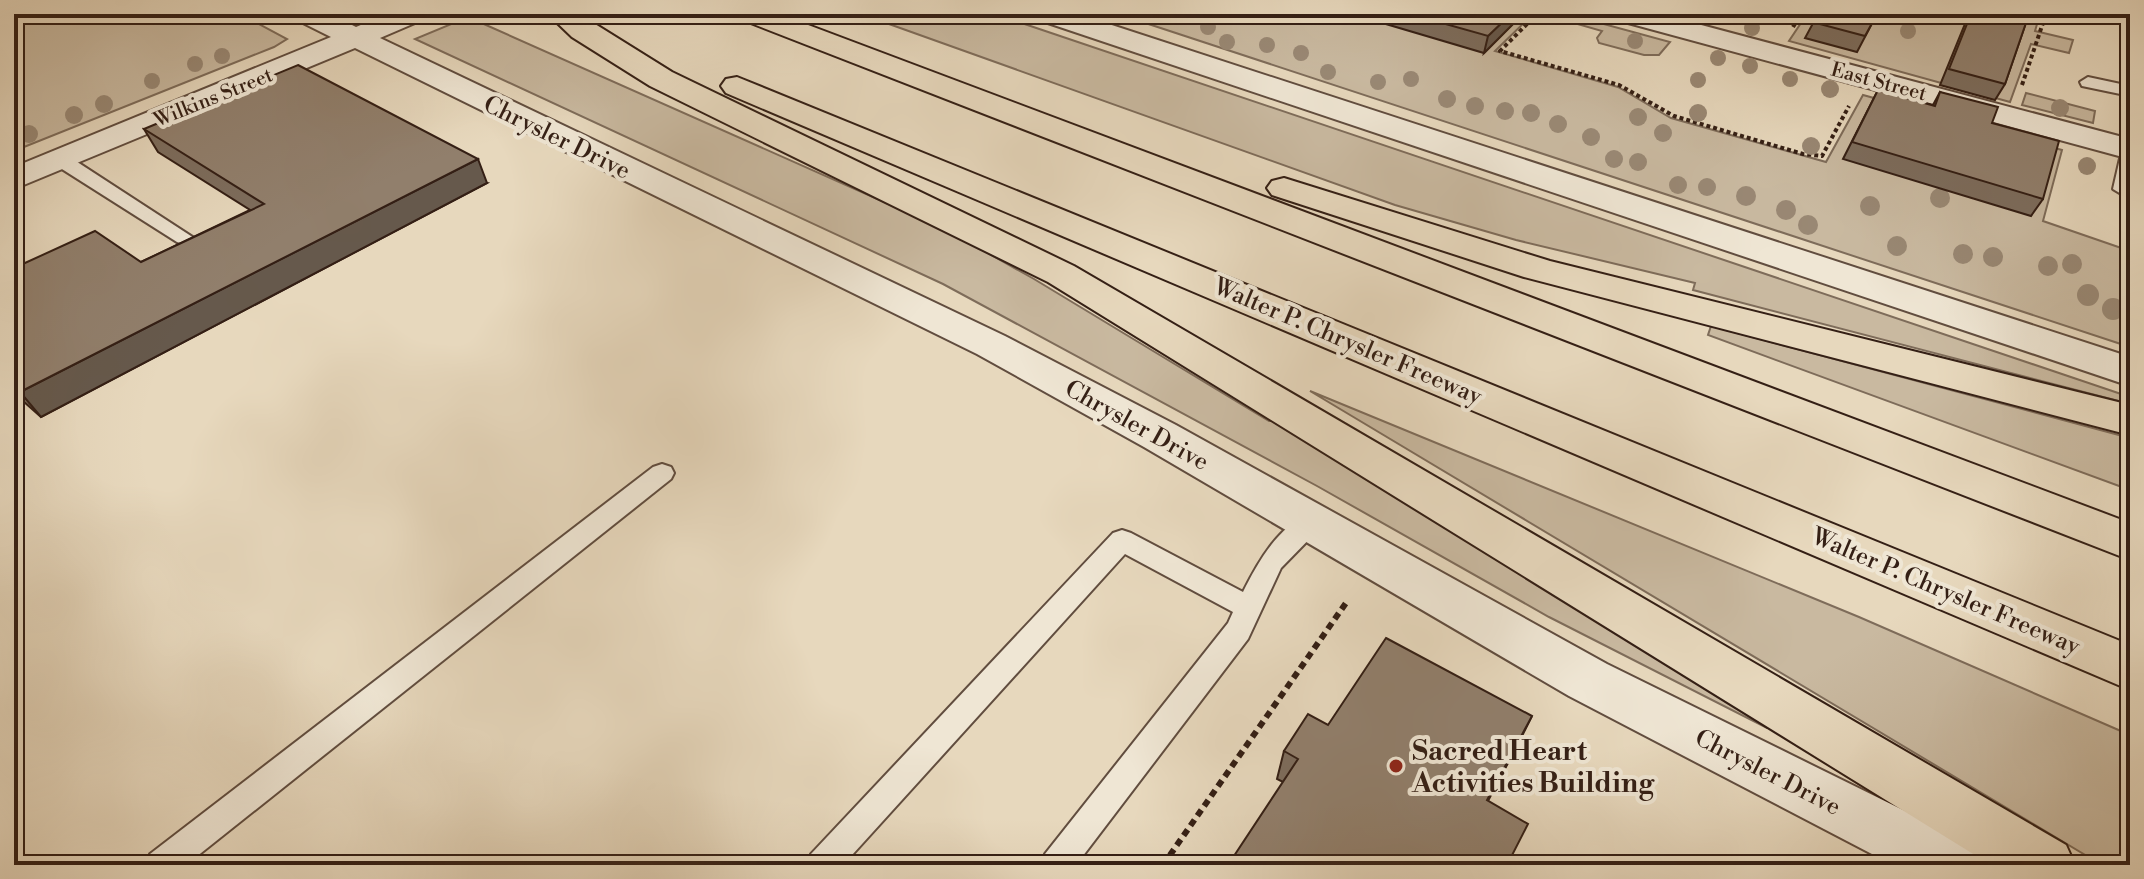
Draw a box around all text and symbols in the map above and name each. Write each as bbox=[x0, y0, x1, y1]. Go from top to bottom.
street label: East Street bbox=[1828, 58, 1929, 107]
street label: Wilkins Street bbox=[149, 63, 277, 134]
street label: Chrysler Drive bbox=[478, 89, 635, 186]
street label: Walter P. Chrysler Freeway bbox=[1208, 271, 1487, 412]
street label: Chrysler Drive bbox=[1059, 374, 1214, 478]
street label: Walter P. Chrysler Freeway bbox=[1806, 521, 2085, 662]
street label: Chrysler Drive bbox=[1690, 723, 1846, 823]
place label: Sacred Heart Activities Building bbox=[1411, 734, 1655, 801]
marker: Sacred Heart Activities Building bbox=[1387, 757, 1405, 775]

